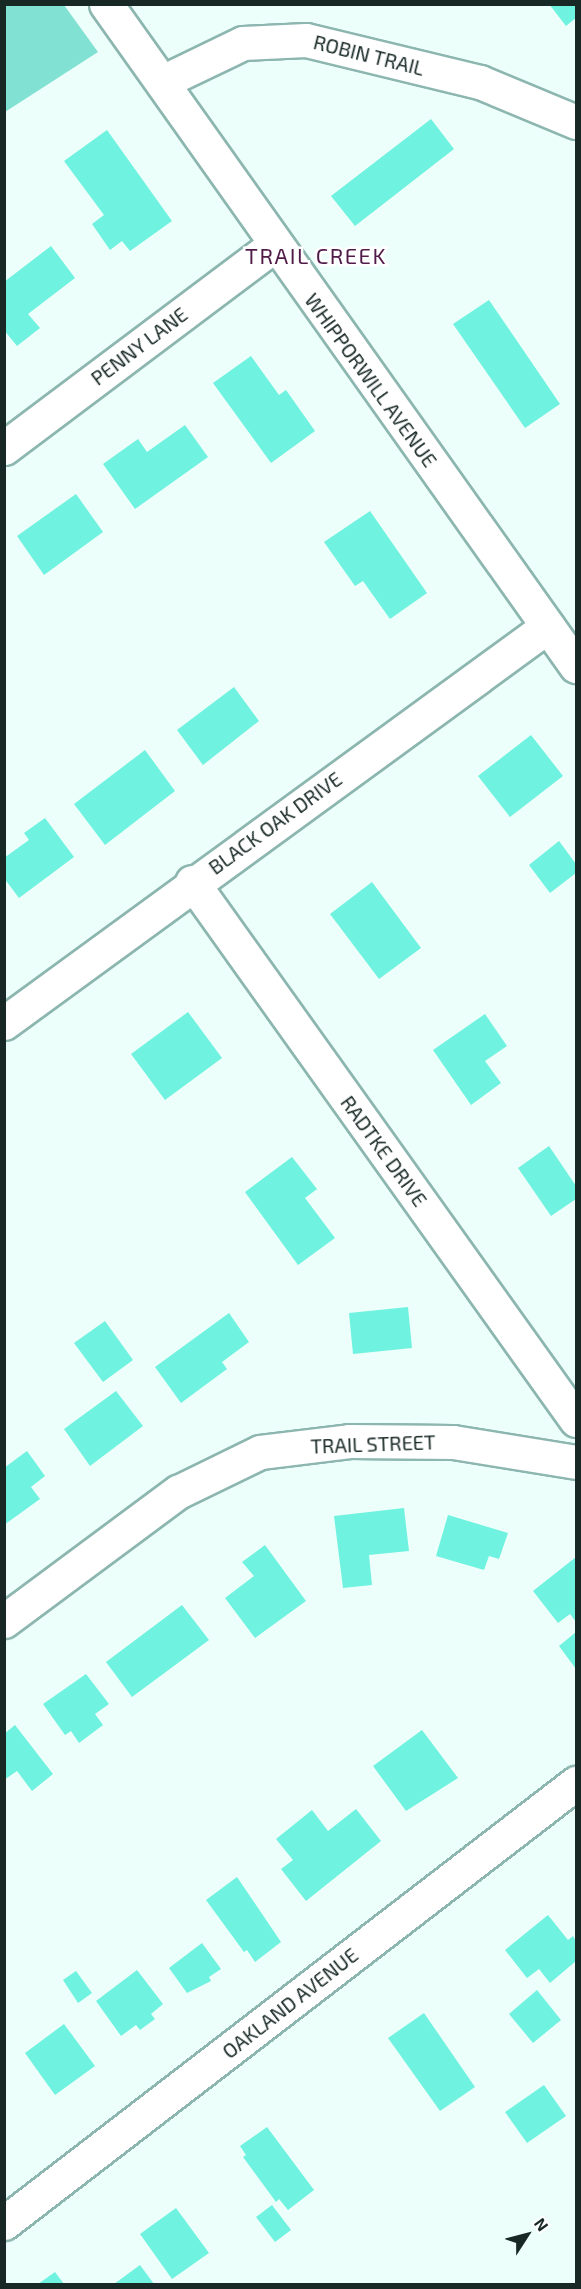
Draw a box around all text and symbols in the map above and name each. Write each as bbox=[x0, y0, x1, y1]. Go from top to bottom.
street label: ROBIN TRAIL bbox=[311, 30, 427, 80]
district label: TRAIL CREEK bbox=[245, 243, 387, 269]
street label: WHIPPORWILL AVENUE bbox=[300, 288, 442, 472]
street label: PENNY LANE bbox=[86, 302, 192, 390]
street label: BLACK OAK DRIVE bbox=[204, 767, 346, 879]
street label: RADTKE DRIVE bbox=[336, 1091, 432, 1211]
street label: TRAIL STREET bbox=[310, 1430, 436, 1458]
street label: OAKLAND AVENUE bbox=[217, 1942, 363, 2064]
north arrow bbox=[497, 2205, 557, 2265]
text: N bbox=[531, 2214, 553, 2234]

